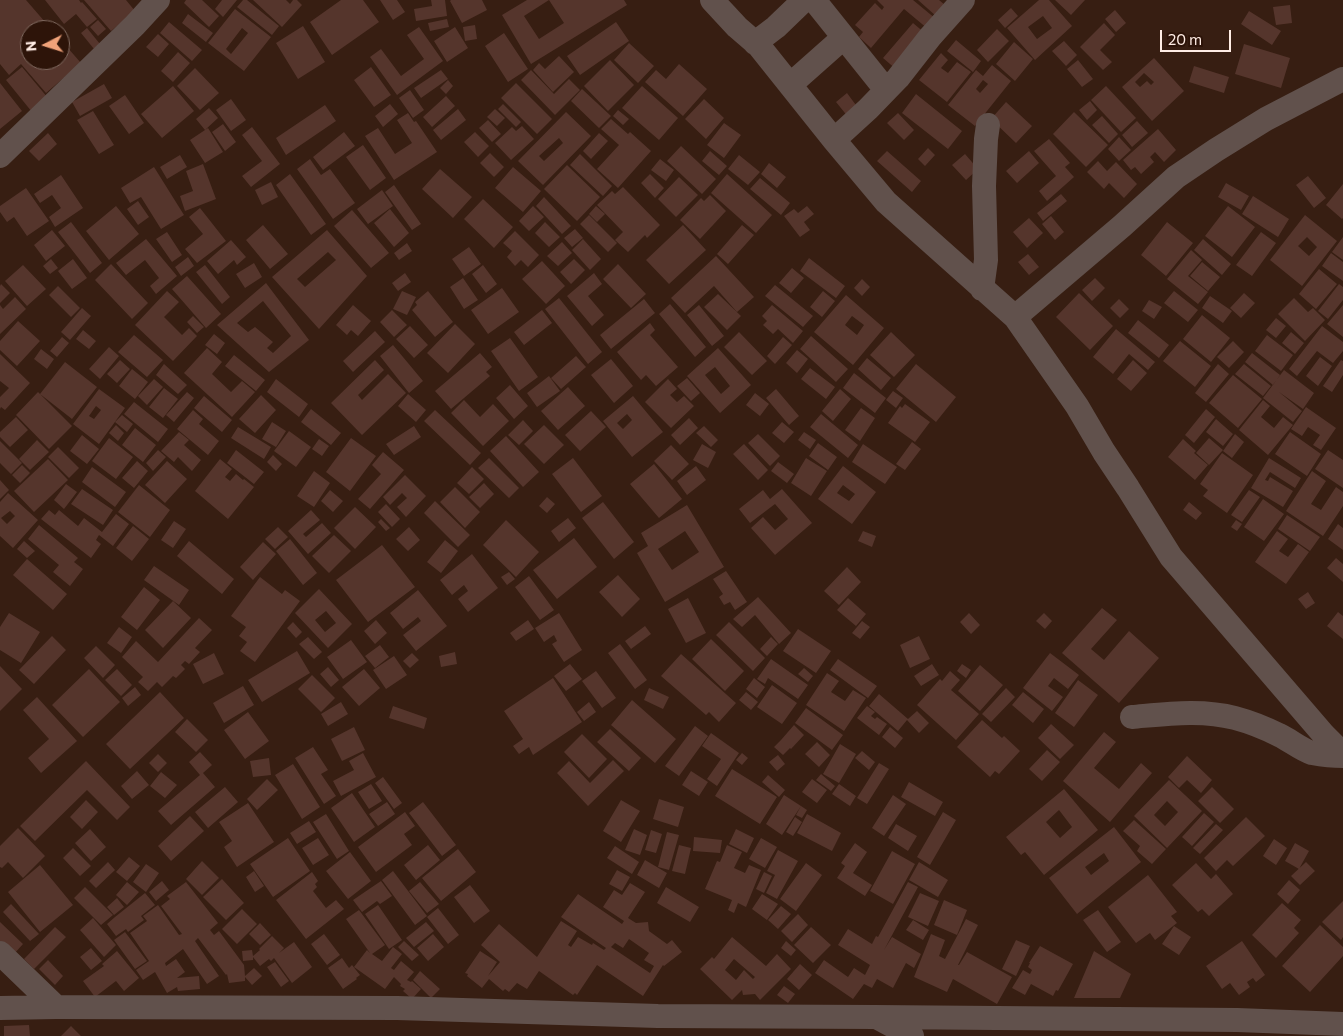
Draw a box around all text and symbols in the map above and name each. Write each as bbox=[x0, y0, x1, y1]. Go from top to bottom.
north arrow bbox=[20, 20, 70, 70]
scale bar bbox=[1163, 20, 1234, 52]
text: 20 m bbox=[1168, 30, 1202, 48]
text: N bbox=[22, 40, 39, 52]

